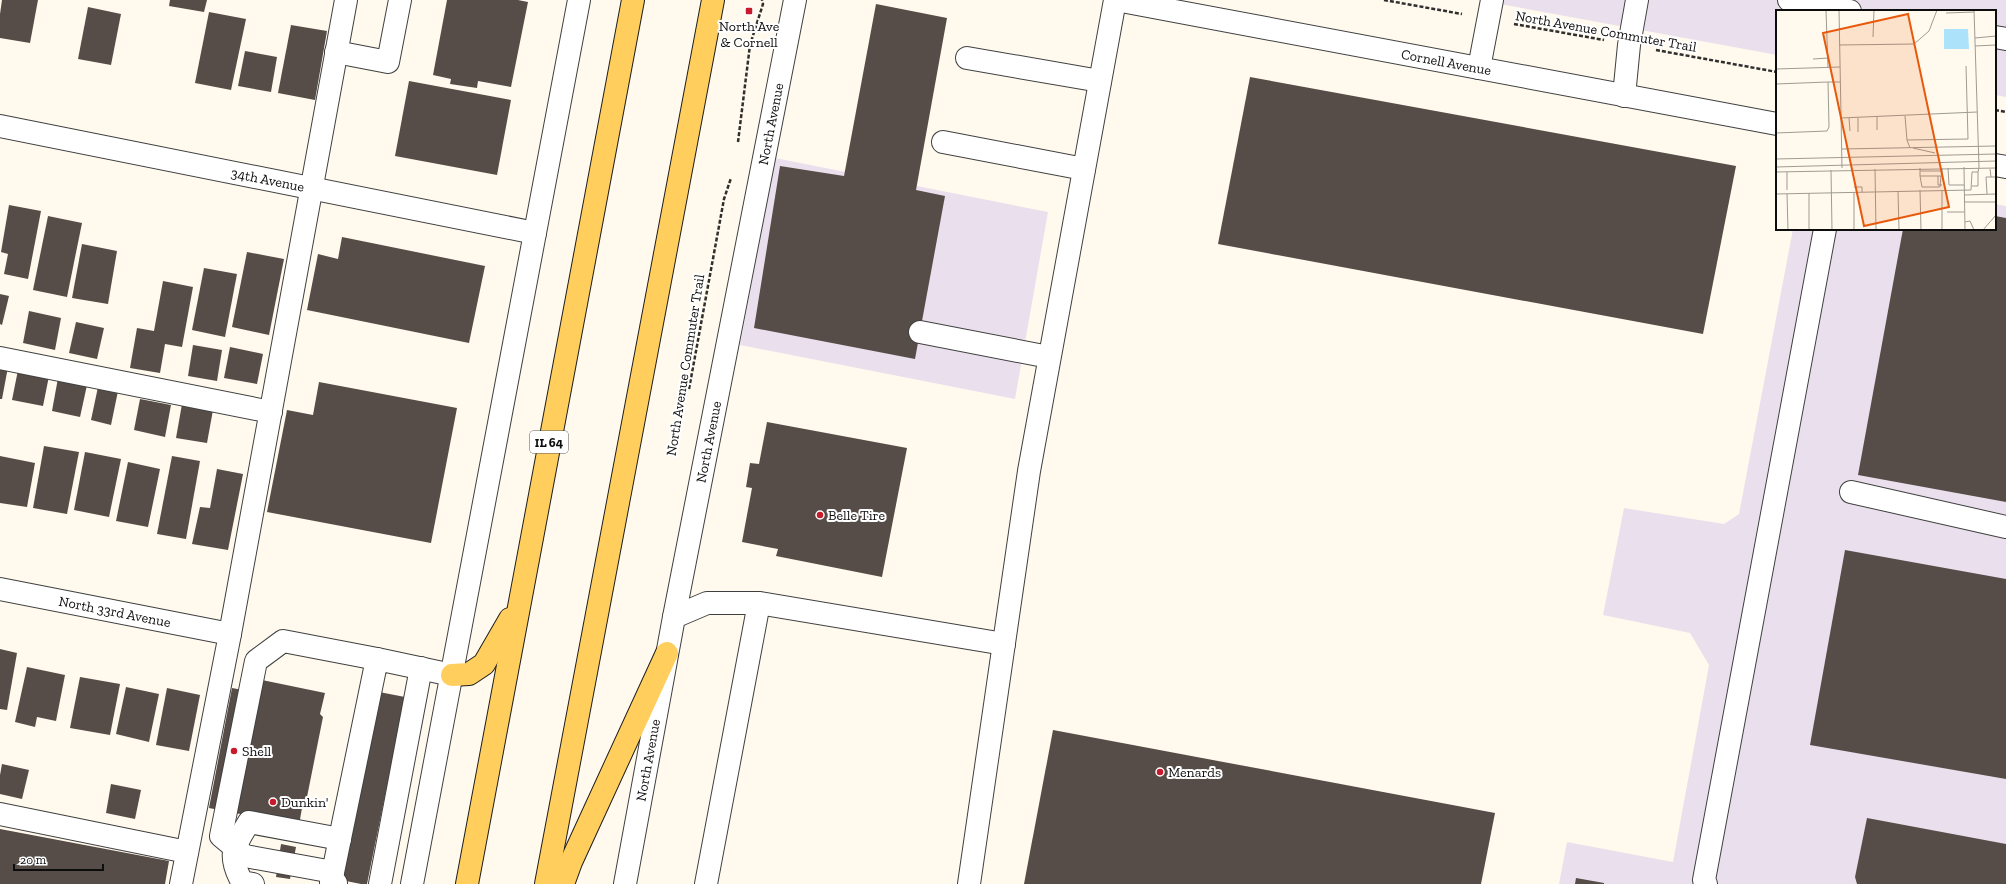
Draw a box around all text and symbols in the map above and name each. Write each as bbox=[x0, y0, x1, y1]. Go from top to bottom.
marker: North Ave & Cornell bbox=[744, 6, 754, 16]
street label: North Avenue Commuter Trail bbox=[1514, 7, 1698, 56]
inset map bbox=[1776, 10, 1996, 230]
place label: North Ave & Cornell bbox=[719, 18, 780, 51]
street label: Cornell Avenue bbox=[1400, 46, 1493, 79]
street label: North Avenue bbox=[755, 81, 788, 166]
street label: 34th Avenue bbox=[229, 164, 306, 196]
street label: North Avenue Commuter Trail bbox=[662, 272, 708, 458]
street label: North Avenue bbox=[692, 399, 724, 485]
road number: IL 64 bbox=[530, 431, 568, 453]
place label: Belle Tire bbox=[828, 507, 885, 524]
marker: Belle Tire bbox=[815, 510, 825, 520]
street label: North 33rd Avenue bbox=[57, 593, 173, 631]
street label: North Avenue bbox=[632, 717, 664, 803]
place label: Shell bbox=[242, 743, 272, 760]
marker: Shell bbox=[229, 746, 239, 756]
place label: Menards bbox=[1168, 764, 1221, 781]
marker: Menards bbox=[1155, 767, 1165, 777]
place label: Dunkin' bbox=[281, 794, 328, 811]
marker: Dunkin' bbox=[268, 797, 278, 807]
scale bar bbox=[14, 846, 103, 872]
text: 20 m bbox=[20, 853, 47, 867]

